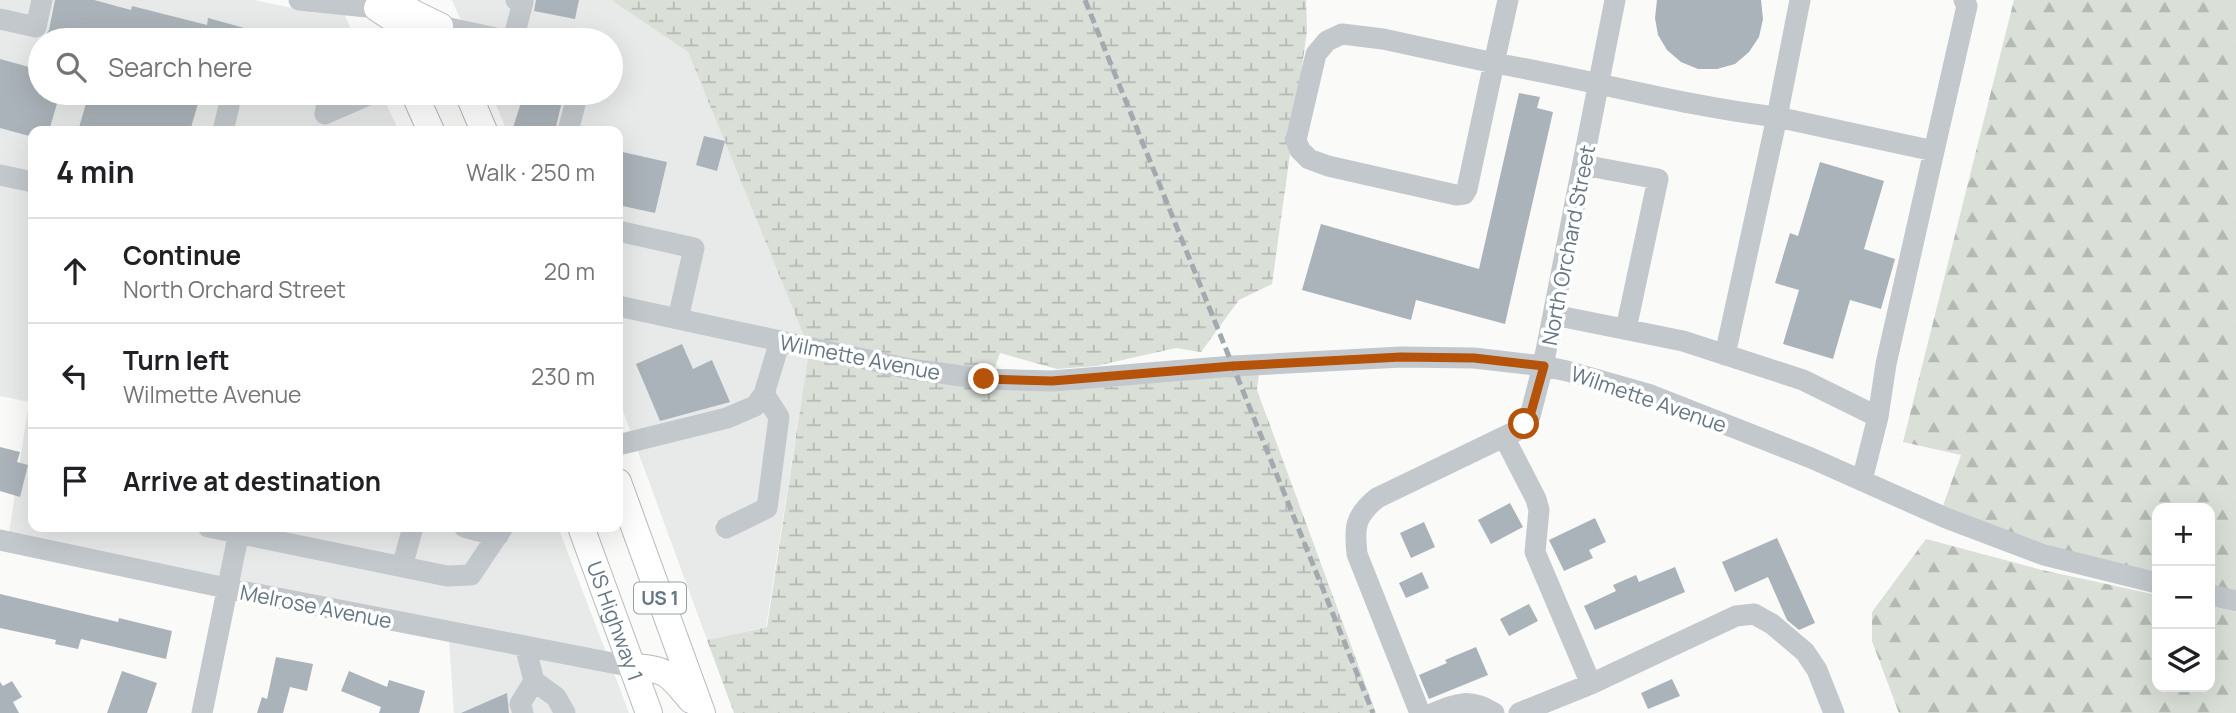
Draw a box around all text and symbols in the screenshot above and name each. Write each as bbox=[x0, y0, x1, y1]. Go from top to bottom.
search box bbox=[28, 28, 623, 105]
icon: search bbox=[52, 48, 90, 86]
text: Search here bbox=[108, 49, 253, 85]
street label: North Orchard Street bbox=[1535, 142, 1601, 348]
text: 4 min bbox=[56, 151, 134, 192]
text: Walk · 250 m bbox=[466, 156, 595, 188]
text: Continue bbox=[123, 237, 241, 273]
icon: ahead bbox=[56, 252, 94, 290]
text: 20 m bbox=[544, 255, 595, 287]
text: North Orchard Street bbox=[123, 273, 346, 305]
street label: Wilmette Avenue bbox=[777, 328, 943, 386]
text: Turn left bbox=[123, 342, 230, 378]
icon: left bbox=[56, 357, 94, 395]
street label: Wilmette Avenue bbox=[1567, 359, 1731, 439]
text: 230 m bbox=[531, 360, 595, 392]
route end bbox=[968, 363, 999, 394]
text: Wilmette Avenue bbox=[123, 378, 302, 410]
route start bbox=[1508, 408, 1539, 439]
icon: arrive bbox=[56, 462, 94, 500]
text: Arrive at destination bbox=[123, 463, 381, 499]
map controls bbox=[2152, 503, 2215, 692]
button: + bbox=[2152, 503, 2215, 566]
street label: US Highway 1 bbox=[581, 557, 650, 685]
button: − bbox=[2152, 566, 2215, 629]
street label: Melrose Avenue bbox=[238, 578, 394, 634]
road number: US 1 bbox=[634, 582, 686, 614]
button: layers bbox=[2152, 629, 2215, 692]

